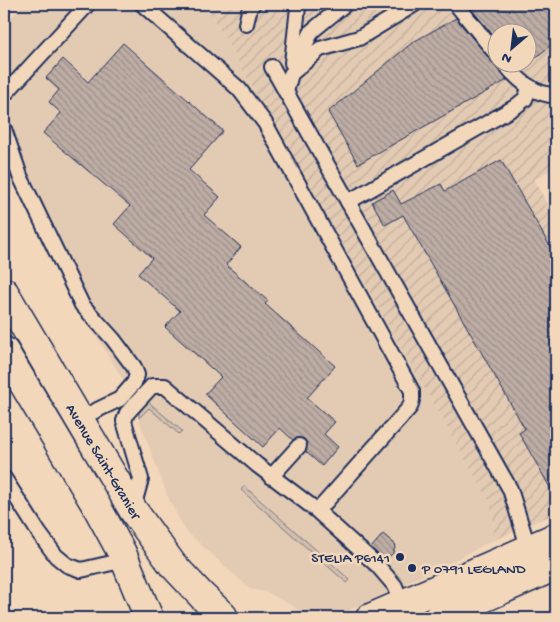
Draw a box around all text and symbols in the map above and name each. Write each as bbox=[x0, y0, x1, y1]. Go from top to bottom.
north arrow bbox=[488, 22, 538, 72]
text: N bbox=[499, 48, 515, 67]
street label: Avenue Saint-Granier bbox=[61, 401, 145, 525]
place label: STELIA P6141 bbox=[311, 550, 390, 568]
marker: STELIA P6141 bbox=[394, 551, 406, 563]
place label: P 0791 LEGLAND bbox=[421, 561, 526, 579]
marker: P 0791 LEGLAND bbox=[406, 562, 418, 574]

